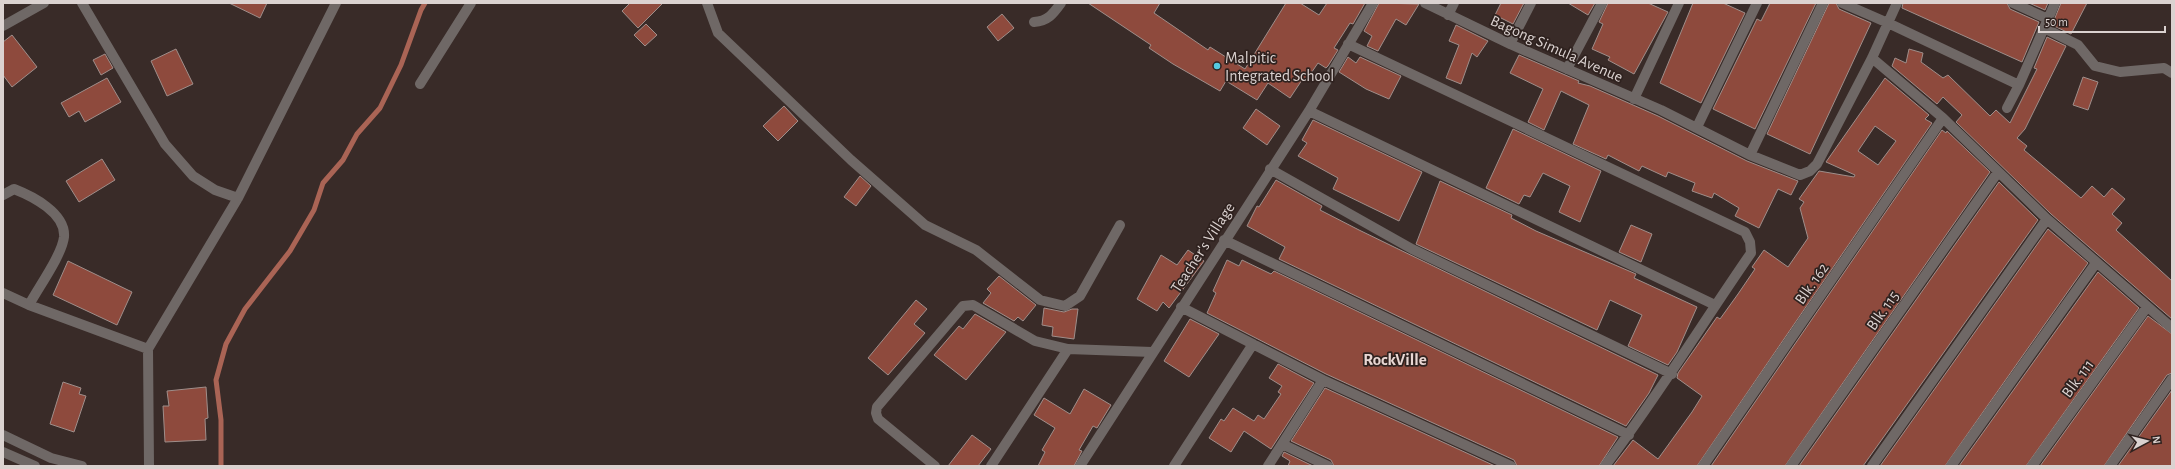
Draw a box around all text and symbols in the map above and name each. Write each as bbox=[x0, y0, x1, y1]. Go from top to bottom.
scale bar bbox=[2039, 8, 2165, 34]
street label: Bagong Simula Avenue bbox=[1488, 12, 1625, 85]
text: 50 m bbox=[2045, 16, 2068, 28]
place label: Malpitic Integrated School bbox=[1225, 50, 1334, 84]
marker: Malpitic Integrated School bbox=[1212, 61, 1222, 71]
street label: Teacher's Village bbox=[1168, 200, 1238, 295]
street label: Blk. 162 bbox=[1792, 260, 1832, 307]
street label: Blk. 115 bbox=[1864, 288, 1902, 333]
district label: RockVille bbox=[1363, 351, 1427, 368]
street label: Blk. 111 bbox=[2059, 357, 2097, 401]
north arrow bbox=[2127, 421, 2167, 461]
text: N bbox=[2151, 435, 2162, 444]

